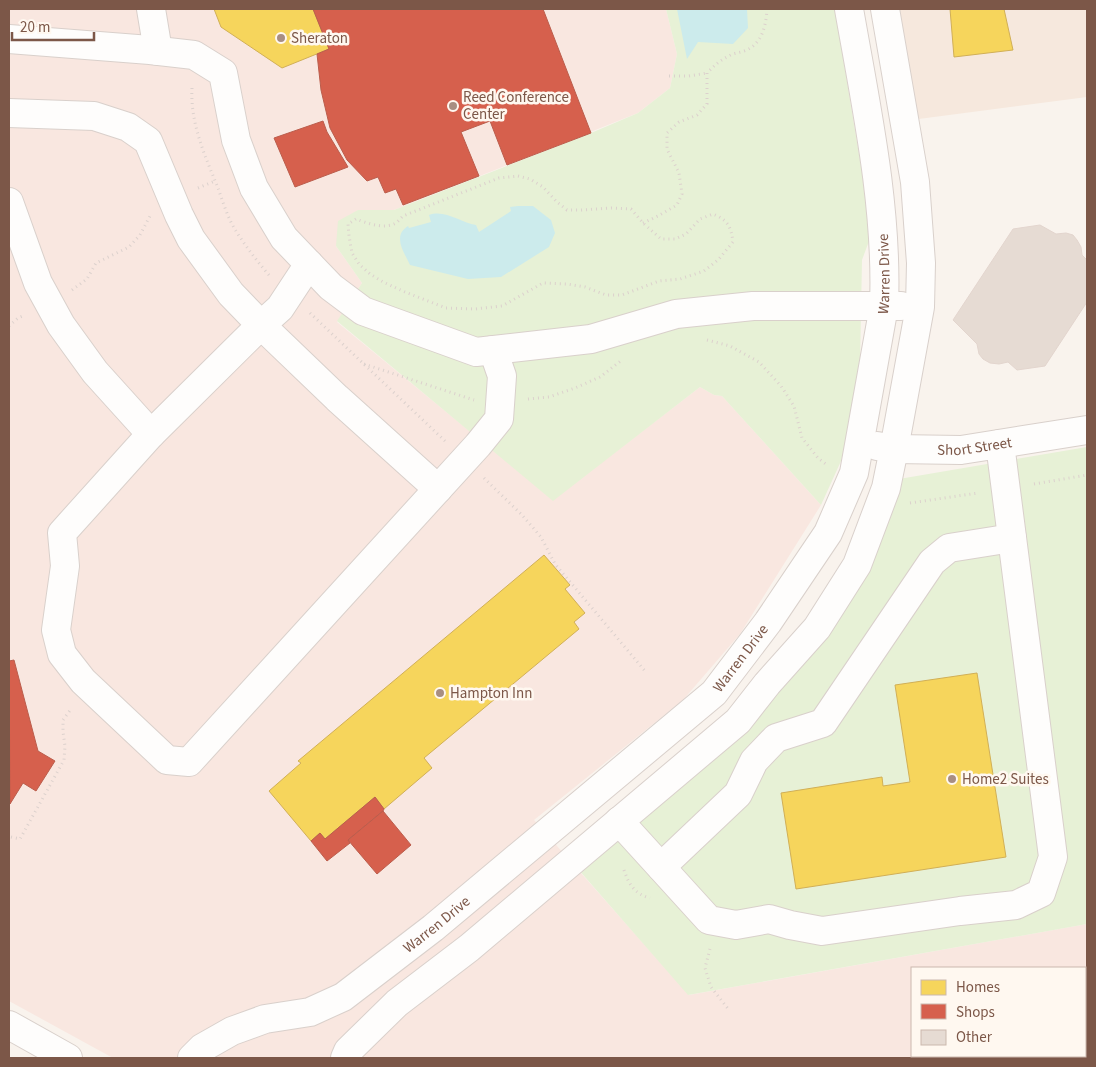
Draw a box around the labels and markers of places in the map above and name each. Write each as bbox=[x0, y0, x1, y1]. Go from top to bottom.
place label: Sheraton bbox=[291, 28, 348, 49]
marker: Sheraton bbox=[275, 32, 287, 44]
place label: Reed Conference Center bbox=[463, 87, 569, 125]
marker: Reed Conference Center bbox=[447, 100, 459, 112]
place label: Hampton Inn bbox=[450, 683, 532, 704]
marker: Hampton Inn bbox=[434, 687, 446, 699]
place label: Home2 Suites bbox=[962, 769, 1049, 790]
marker: Home2 Suites bbox=[946, 773, 958, 785]

